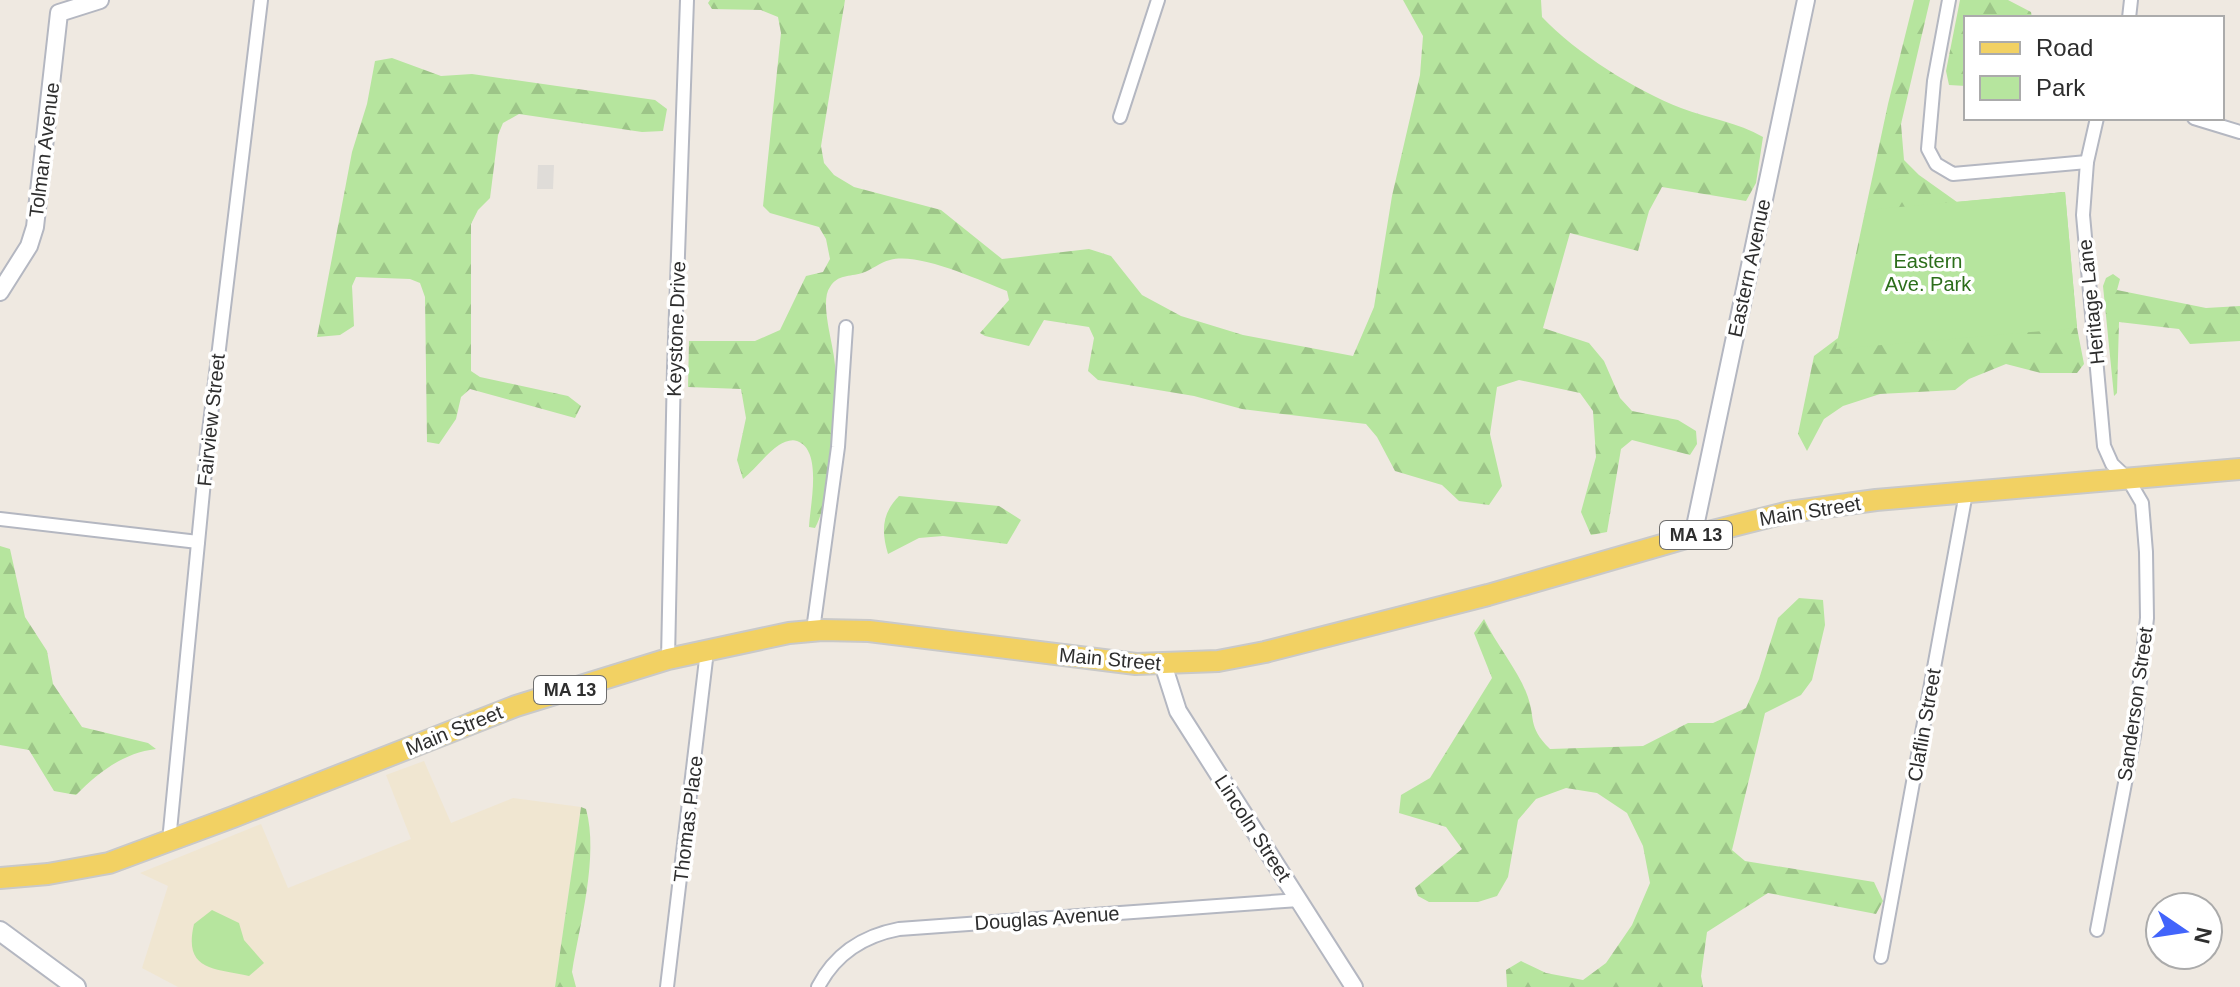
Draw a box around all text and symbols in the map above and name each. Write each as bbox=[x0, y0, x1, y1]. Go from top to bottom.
legend bbox=[1964, 16, 2224, 120]
text: Road bbox=[2036, 34, 2093, 61]
text: Park bbox=[2036, 74, 2086, 101]
street label: Tolman Avenue bbox=[25, 81, 63, 219]
street label: Eastern Avenue bbox=[1724, 197, 1774, 339]
street label: Heritage Lane bbox=[2073, 238, 2109, 366]
park label: Eastern Ave. Park bbox=[1885, 250, 1972, 295]
street label: Keystone Drive bbox=[663, 261, 689, 397]
street label: Fairview Street bbox=[193, 352, 229, 487]
street label: Main Street bbox=[1758, 492, 1863, 530]
road number: MA 13 bbox=[1660, 521, 1732, 549]
street label: Sanderson Street bbox=[2113, 625, 2157, 783]
street label: Main Street bbox=[1058, 644, 1162, 674]
street label: Claflin Street bbox=[1903, 666, 1945, 783]
road number: MA 13 bbox=[534, 676, 606, 704]
street label: Main Street bbox=[402, 700, 506, 759]
street label: Thomas Place bbox=[669, 754, 707, 884]
street label: Lincoln Street bbox=[1210, 771, 1296, 886]
north arrow bbox=[2144, 891, 2224, 971]
street label: Douglas Avenue bbox=[974, 902, 1120, 934]
text: N bbox=[2189, 925, 2217, 946]

